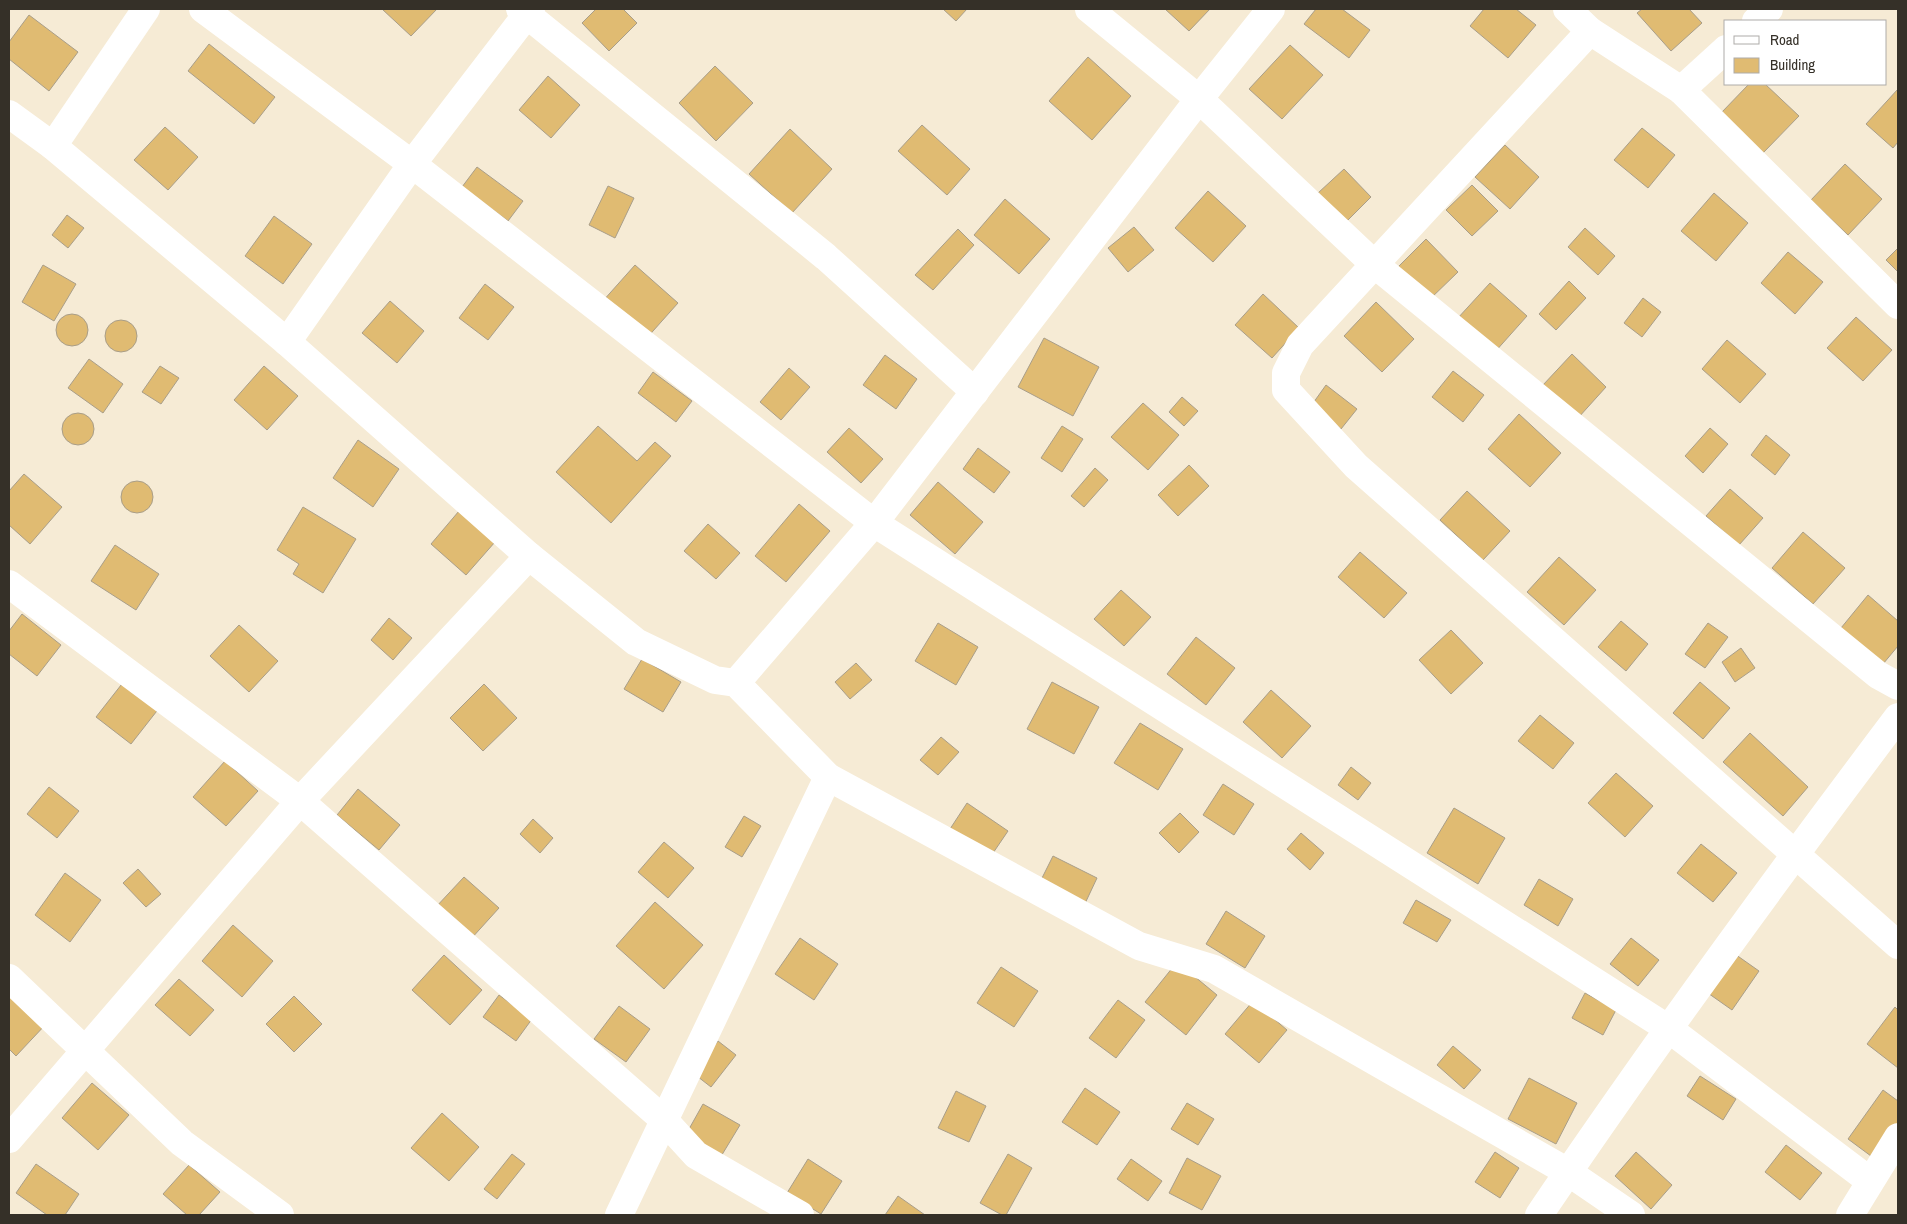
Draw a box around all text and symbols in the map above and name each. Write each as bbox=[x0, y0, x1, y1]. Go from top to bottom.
legend bbox=[1724, 20, 1887, 85]
text: Road bbox=[1770, 29, 1799, 50]
text: Building bbox=[1770, 54, 1815, 75]

